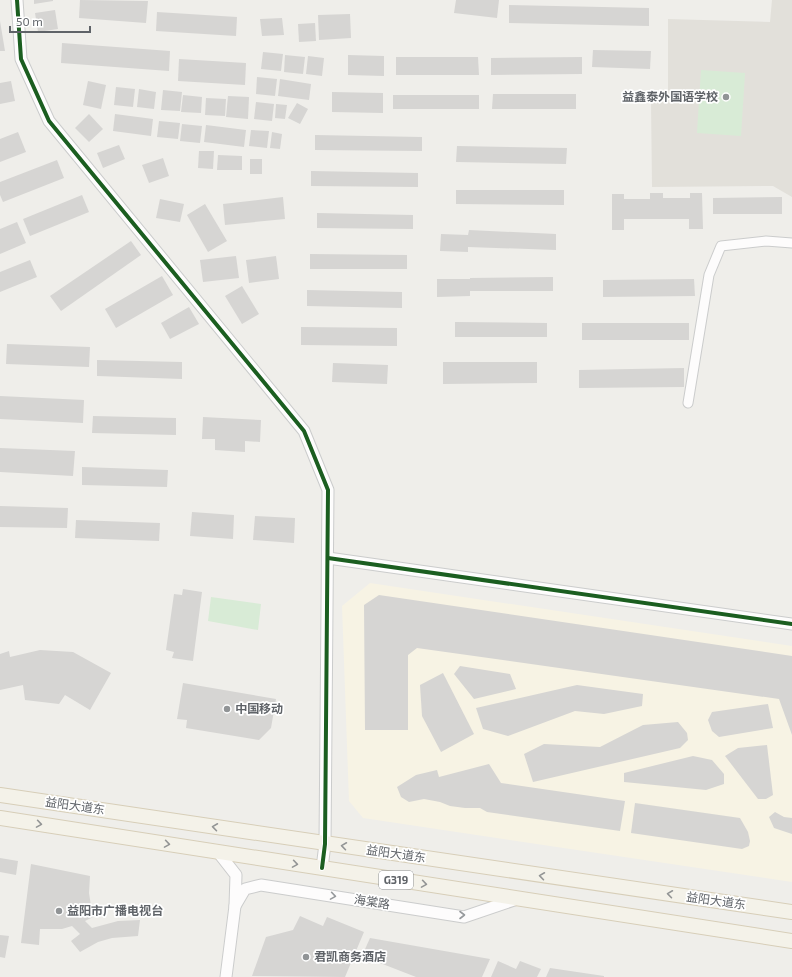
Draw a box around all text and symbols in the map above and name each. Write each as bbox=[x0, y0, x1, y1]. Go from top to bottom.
scale bar bbox=[10, 8, 90, 34]
text: 50 m bbox=[16, 14, 43, 28]
place label: 益鑫泰外国语学校 bbox=[622, 89, 718, 103]
marker: 益鑫泰外国语学校 bbox=[721, 92, 731, 102]
place label: 中国移动 bbox=[235, 701, 283, 715]
marker: 中国移动 bbox=[222, 704, 232, 714]
street label: 益阳大道东 bbox=[44, 794, 106, 816]
one-way arrow bbox=[35, 819, 42, 828]
one-way arrow bbox=[212, 823, 218, 832]
one-way arrow bbox=[164, 839, 170, 848]
one-way arrow bbox=[341, 842, 347, 851]
street label: 益阳大道东 bbox=[365, 842, 427, 864]
one-way arrow bbox=[292, 859, 299, 868]
road number: G319 bbox=[379, 871, 413, 889]
one-way arrow bbox=[539, 872, 545, 881]
one-way arrow bbox=[421, 879, 427, 888]
street label: 益阳大道东 bbox=[685, 889, 747, 911]
one-way arrow bbox=[667, 890, 673, 899]
one-way arrow bbox=[330, 891, 336, 900]
street label: 海棠路 bbox=[353, 891, 391, 911]
place label: 益阳市广播电视台 bbox=[67, 903, 163, 917]
marker: 益阳市广播电视台 bbox=[54, 906, 64, 916]
one-way arrow bbox=[459, 911, 465, 919]
place label: 君凯商务酒店 bbox=[314, 949, 386, 963]
marker: 君凯商务酒店 bbox=[301, 952, 311, 962]

